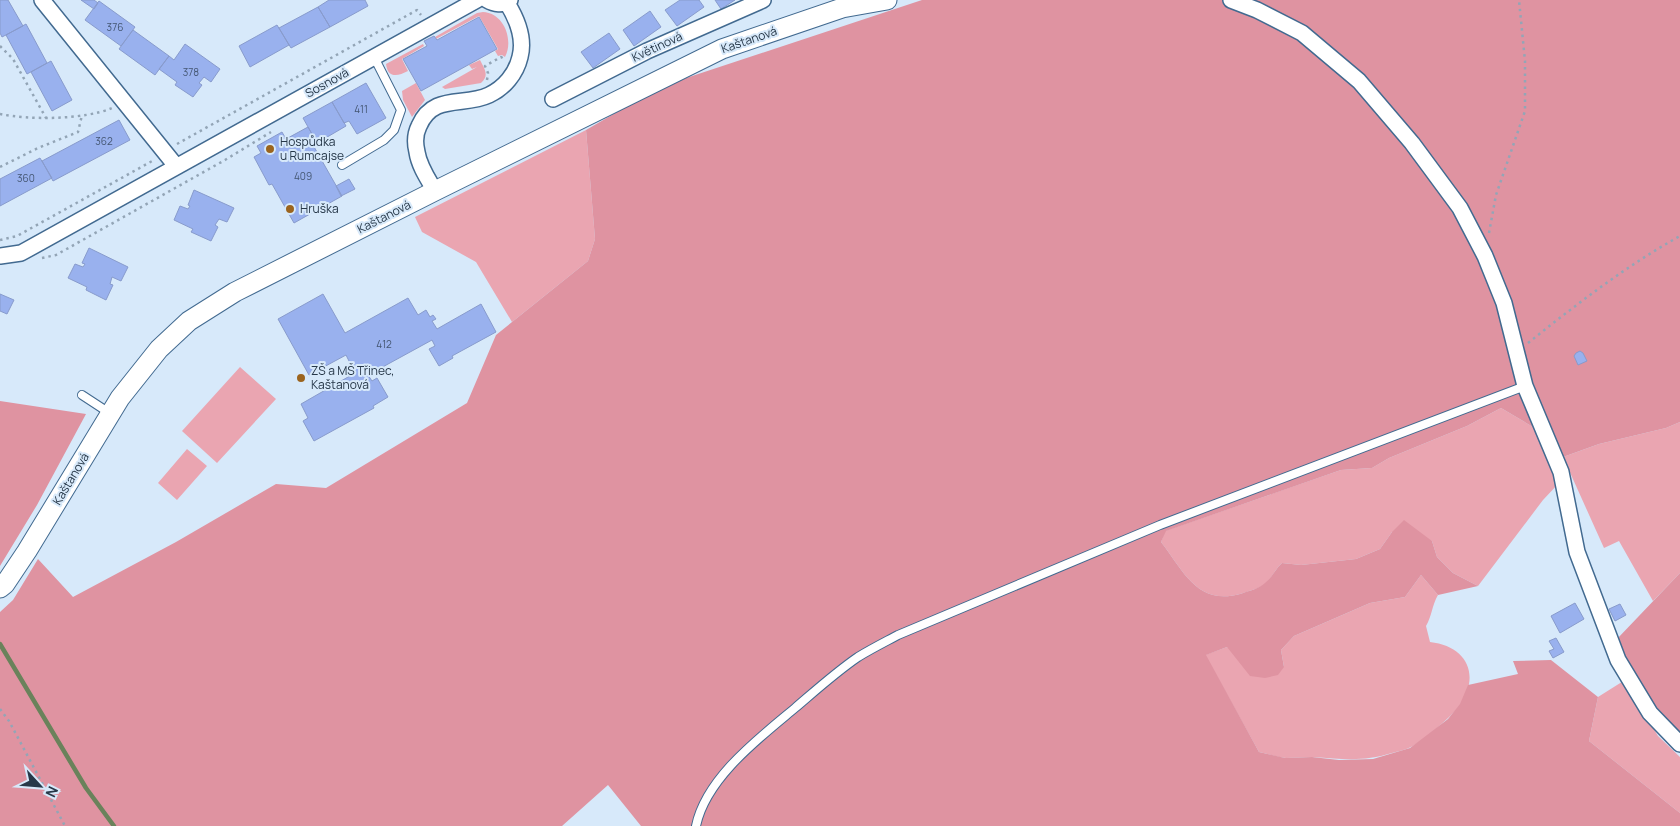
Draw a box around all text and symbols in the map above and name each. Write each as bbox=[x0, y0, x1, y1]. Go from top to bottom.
house number: 376 bbox=[107, 20, 123, 34]
street label: Kaštanová bbox=[719, 22, 779, 57]
street label: Květinová bbox=[629, 27, 685, 66]
street label: Sosnová bbox=[302, 64, 351, 101]
house number: 378 bbox=[183, 65, 199, 79]
house number: 411 bbox=[354, 102, 368, 116]
place label: Hospůdka u Rumcajse bbox=[280, 133, 344, 164]
house number: 362 bbox=[95, 134, 113, 148]
marker: Hospůdka u Rumcajse bbox=[264, 143, 276, 155]
house number: 409 bbox=[294, 169, 312, 183]
house number: 360 bbox=[17, 171, 35, 185]
street label: Kaštanová bbox=[354, 196, 413, 237]
place label: Hruška bbox=[300, 200, 339, 217]
marker: Hruška bbox=[284, 203, 296, 215]
house number: 412 bbox=[376, 337, 392, 351]
place label: ZŠ a MŠ Třinec, Kaštanová bbox=[311, 362, 395, 393]
marker: ZŠ a MŠ Třinec, Kaštanová bbox=[295, 372, 307, 384]
street label: Kaštanová bbox=[48, 450, 93, 508]
north arrow bbox=[15, 761, 65, 811]
text: N bbox=[41, 783, 63, 801]

